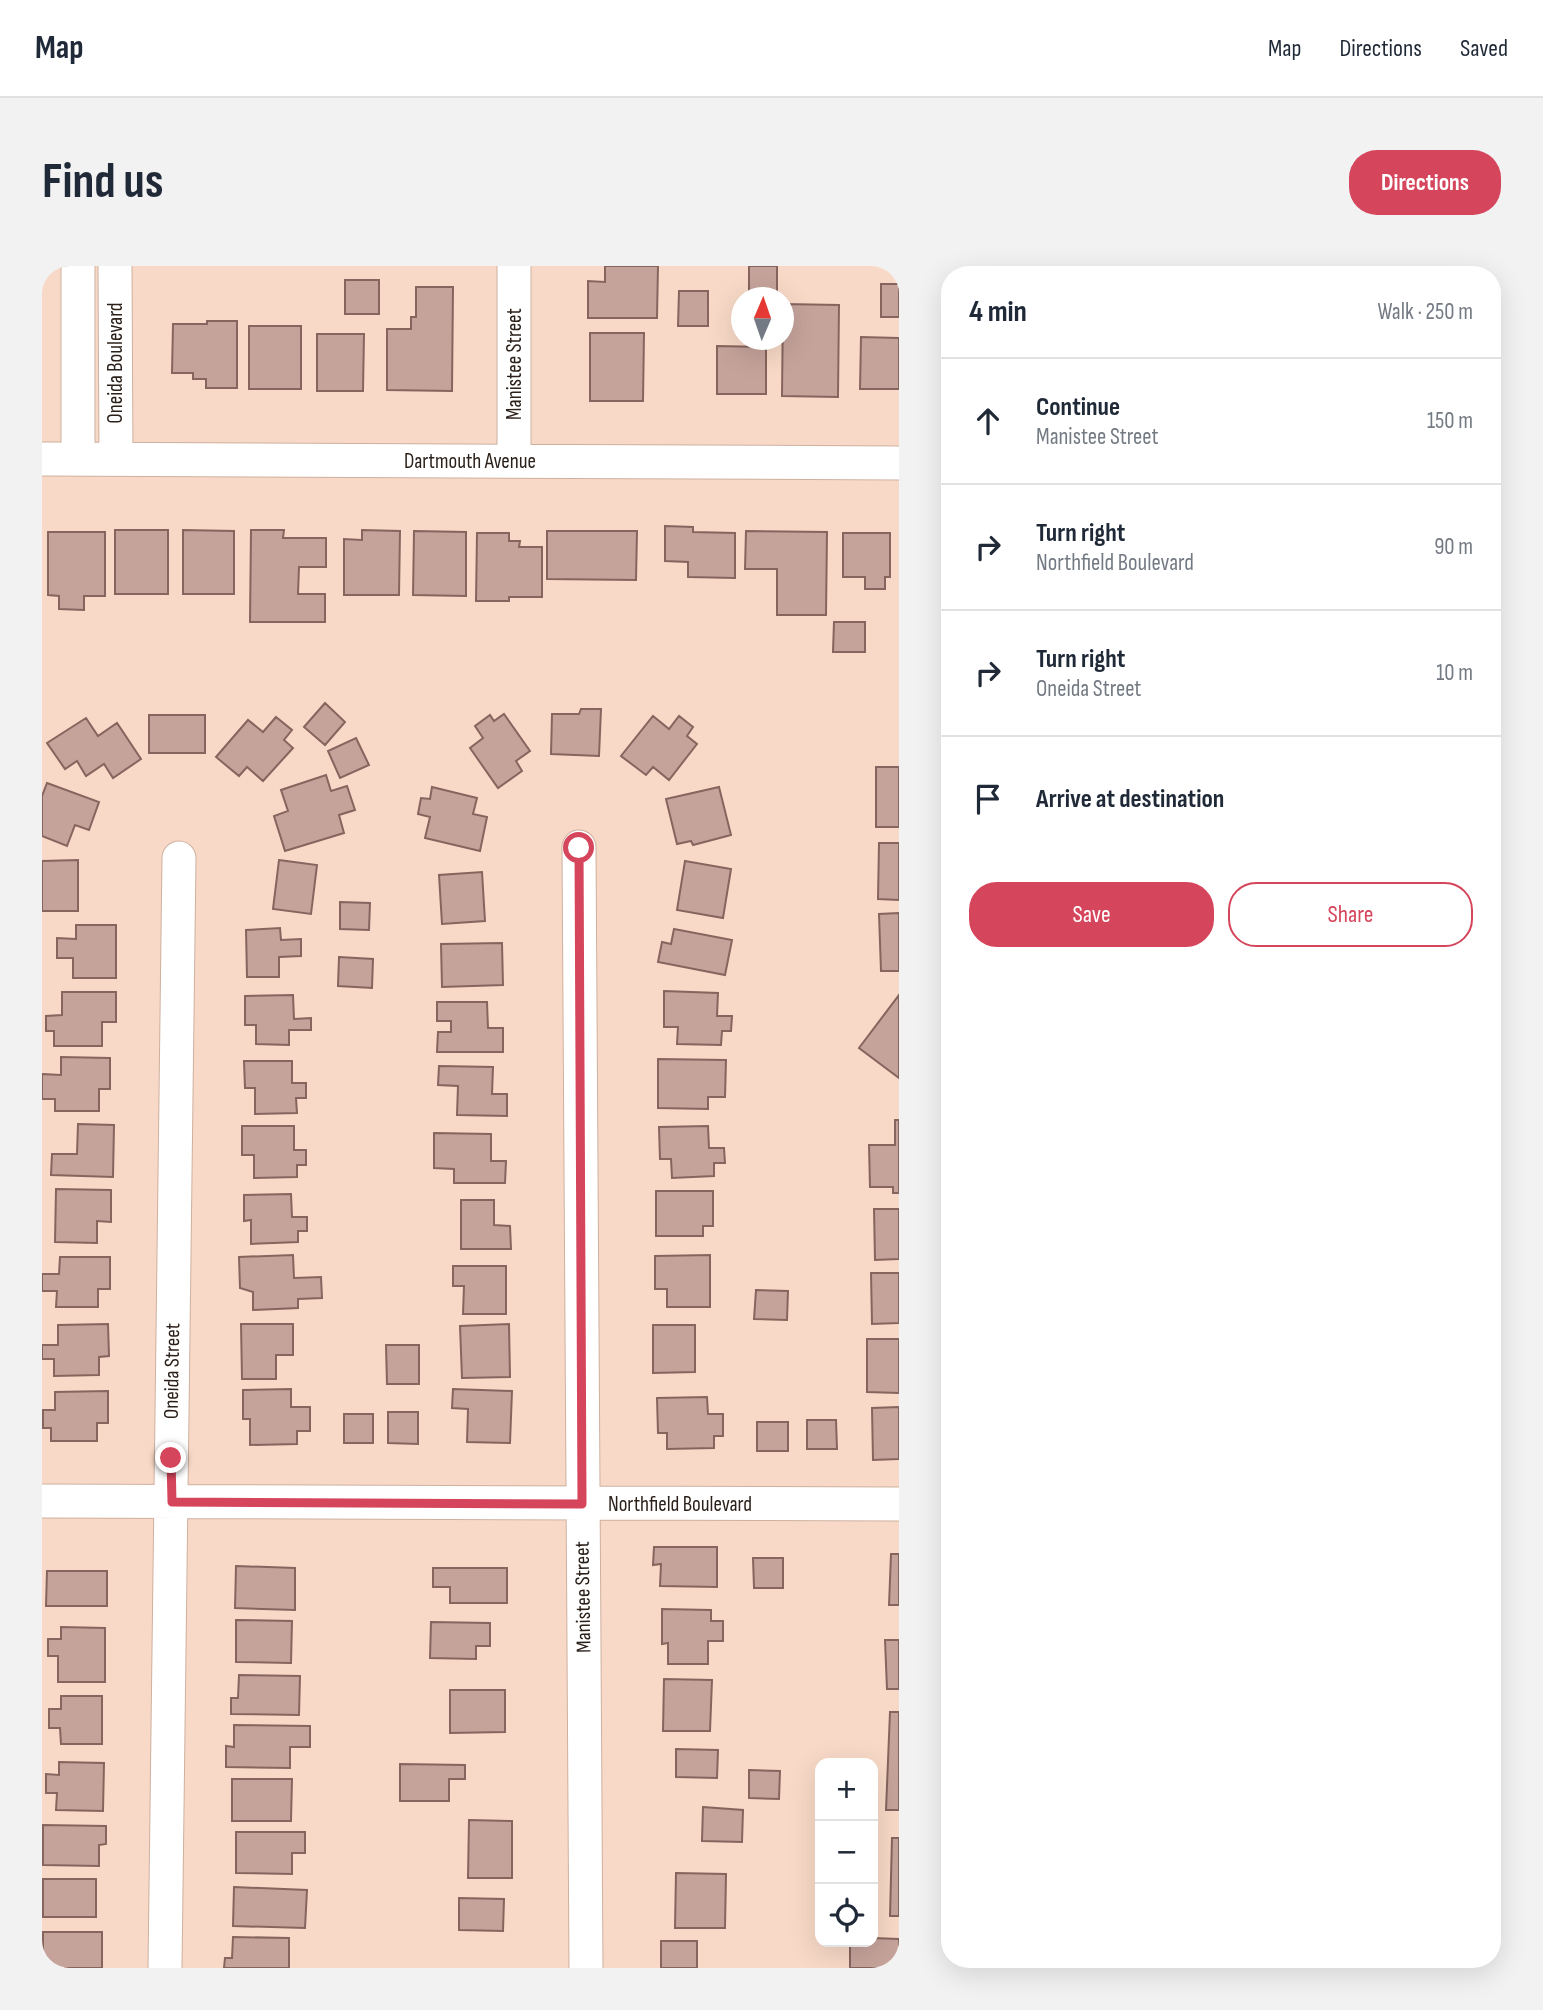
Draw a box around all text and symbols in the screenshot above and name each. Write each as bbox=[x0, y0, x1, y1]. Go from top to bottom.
text: Map bbox=[35, 28, 84, 68]
text: Map bbox=[1268, 34, 1301, 63]
text: Directions bbox=[1339, 34, 1422, 63]
text: Saved bbox=[1460, 34, 1508, 63]
button: Directions bbox=[1349, 150, 1501, 215]
text: Find us bbox=[42, 153, 164, 212]
north arrow bbox=[731, 287, 794, 350]
text: 4 min bbox=[969, 294, 1027, 330]
text: Walk · 250 m bbox=[1377, 298, 1473, 326]
street label: Oneida Boulevard bbox=[103, 302, 128, 424]
street label: Manistee Street bbox=[502, 308, 527, 420]
text: Continue bbox=[1036, 392, 1120, 423]
icon: ahead bbox=[969, 402, 1007, 440]
text: 150 m bbox=[1427, 407, 1473, 435]
text: Manistee Street bbox=[1036, 423, 1158, 451]
street label: Dartmouth Avenue bbox=[404, 449, 536, 474]
text: Turn right bbox=[1036, 518, 1125, 549]
icon: right bbox=[969, 528, 1007, 566]
text: 90 m bbox=[1434, 533, 1473, 561]
text: Northfield Boulevard bbox=[1036, 549, 1194, 577]
text: Turn right bbox=[1036, 644, 1125, 675]
icon: right bbox=[969, 654, 1007, 692]
text: 10 m bbox=[1436, 659, 1473, 687]
text: Oneida Street bbox=[1036, 675, 1141, 703]
icon: arrive bbox=[969, 780, 1007, 818]
text: Arrive at destination bbox=[1036, 784, 1224, 815]
route start bbox=[563, 832, 594, 863]
button: Save bbox=[969, 882, 1214, 947]
button: Share bbox=[1228, 882, 1473, 947]
street label: Oneida Street bbox=[159, 1323, 185, 1419]
route end bbox=[155, 1442, 186, 1473]
street label: Northfield Boulevard bbox=[608, 1492, 752, 1517]
street label: Manistee Street bbox=[570, 1541, 596, 1653]
map controls bbox=[815, 1758, 878, 1947]
button: + bbox=[815, 1758, 878, 1821]
button: − bbox=[815, 1821, 878, 1884]
button: locate bbox=[815, 1884, 878, 1947]

